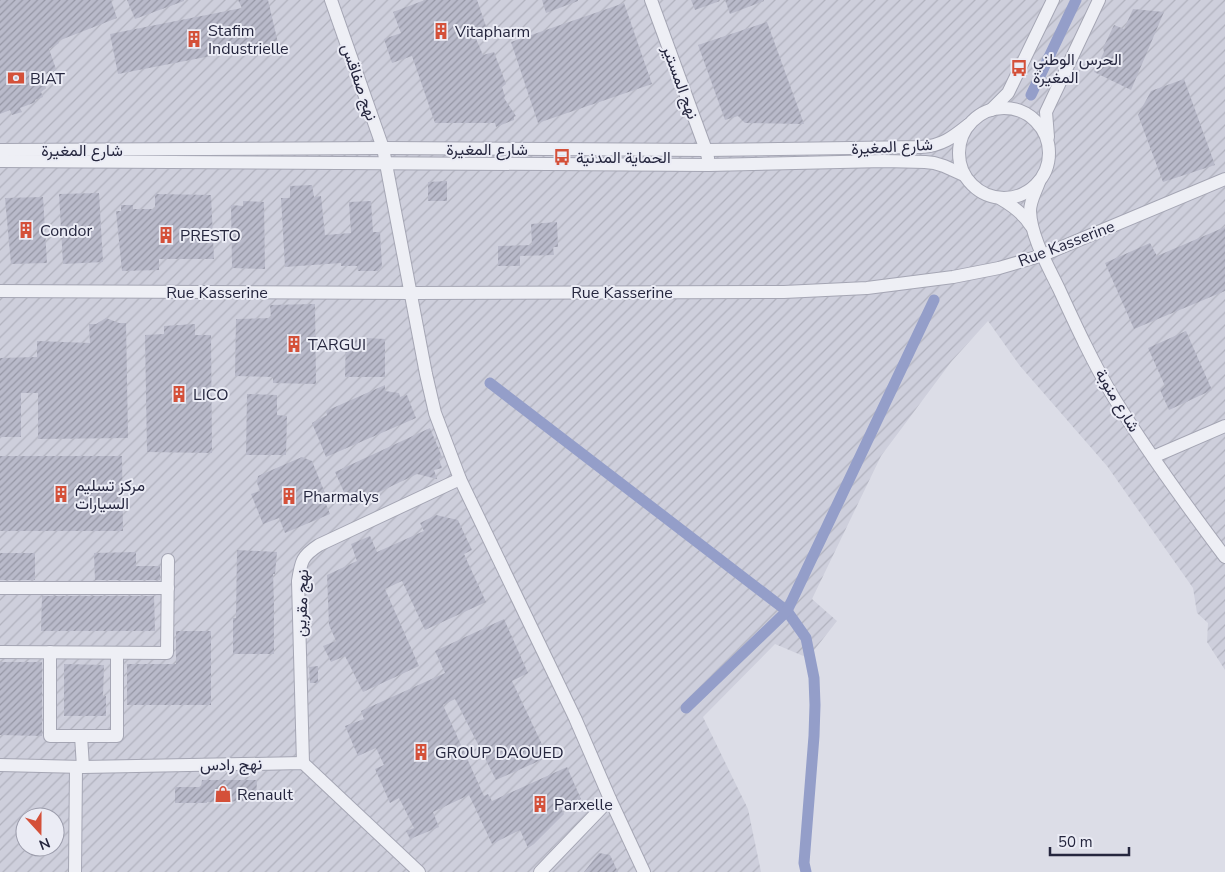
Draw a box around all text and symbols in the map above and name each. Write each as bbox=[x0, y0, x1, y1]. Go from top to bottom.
place label: Stafim Industrielle bbox=[208, 20, 289, 60]
building icon: Vitapharm bbox=[431, 21, 451, 41]
place label: Vitapharm bbox=[454, 21, 530, 43]
building icon: Stafim Industrielle bbox=[184, 29, 204, 49]
street label: نهج صفاقس bbox=[336, 41, 383, 124]
street label: نهج المستير bbox=[656, 41, 704, 122]
place label: الحرس الوطني المغيرة bbox=[1033, 49, 1122, 89]
bus stop icon: الحرس الوطني المغيرة bbox=[1009, 58, 1029, 78]
bank icon: BIAT bbox=[6, 68, 26, 88]
place label: BIAT bbox=[30, 68, 65, 90]
street label: شارع المغيرة bbox=[851, 134, 933, 160]
street label: شارع المغيرة bbox=[446, 139, 528, 161]
street label: شارع المغيرة bbox=[41, 140, 123, 162]
bus stop icon: الحماية المدنية bbox=[552, 147, 572, 167]
place label: الحماية المدنية bbox=[576, 147, 671, 169]
street label: Rue Kasserine bbox=[1015, 215, 1118, 272]
building icon: Condor bbox=[16, 220, 36, 240]
place label: Condor bbox=[40, 220, 92, 242]
building icon: PRESTO bbox=[156, 225, 176, 245]
place label: PRESTO bbox=[180, 225, 241, 247]
street label: Rue Kasserine bbox=[166, 282, 268, 304]
street label: Rue Kasserine bbox=[571, 282, 673, 304]
building icon: TARGUI bbox=[284, 334, 304, 354]
place label: TARGUI bbox=[308, 334, 366, 356]
street label: شارع منوبة bbox=[1090, 365, 1145, 436]
building icon: LICO bbox=[169, 384, 189, 404]
place label: LICO bbox=[193, 384, 228, 406]
place label: مركز تسليم السيارات bbox=[75, 475, 145, 515]
building icon: مركز تسليم السيارات bbox=[51, 484, 71, 504]
building icon: Pharmalys bbox=[279, 486, 299, 506]
place label: Pharmalys bbox=[303, 486, 379, 508]
street label: نهج مقرين bbox=[290, 569, 314, 637]
building icon: GROUP DAOUED bbox=[411, 742, 431, 762]
place label: GROUP DAOUED bbox=[435, 742, 564, 764]
street label: نهج رادس bbox=[200, 753, 262, 777]
shop icon: Renault bbox=[213, 784, 233, 804]
place label: Renault bbox=[237, 784, 293, 806]
building icon: Parxelle bbox=[530, 794, 550, 814]
place label: Parxelle bbox=[554, 794, 613, 816]
north arrow bbox=[15, 807, 65, 857]
scale bar bbox=[1050, 824, 1129, 856]
text: 50 m bbox=[1058, 832, 1093, 852]
text: N bbox=[36, 833, 53, 854]

